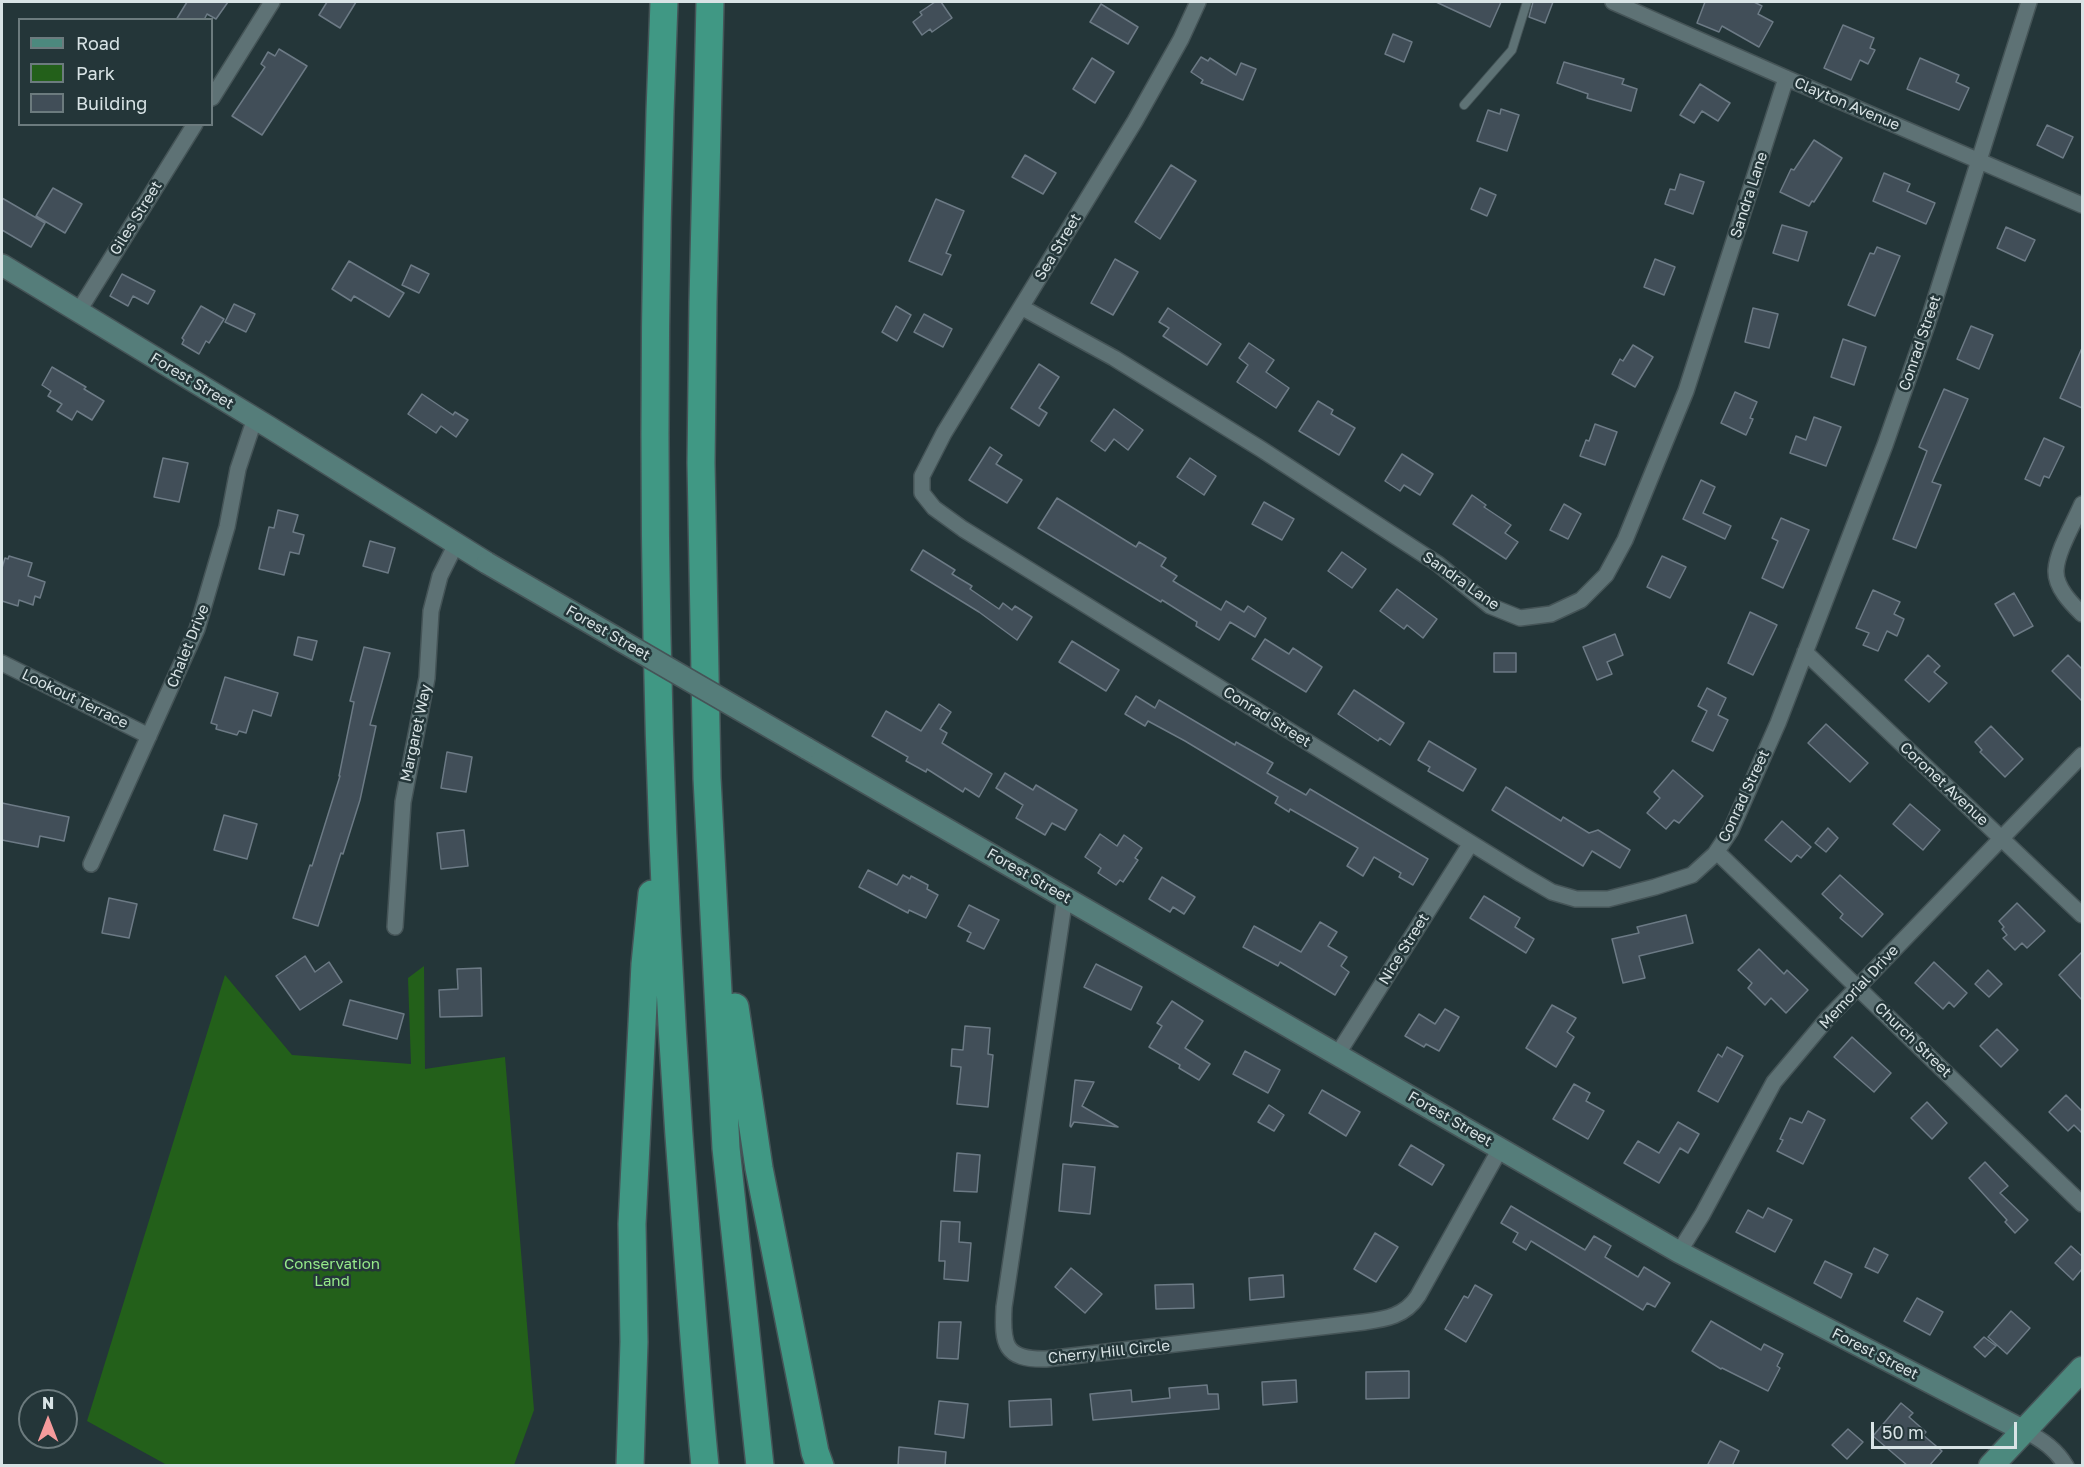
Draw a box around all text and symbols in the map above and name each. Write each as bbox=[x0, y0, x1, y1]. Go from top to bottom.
legend bbox=[18, 18, 213, 126]
text: Road bbox=[76, 32, 120, 54]
text: Park bbox=[76, 62, 115, 84]
street label: Clayton Avenue bbox=[1791, 74, 1903, 134]
text: Building bbox=[76, 92, 147, 114]
street label: Sandra Lane bbox=[1727, 150, 1771, 240]
street label: Giles Street bbox=[106, 178, 166, 258]
street label: Sea Street bbox=[1031, 210, 1085, 284]
street label: Conrad Street bbox=[1895, 293, 1945, 393]
street label: Forest Street bbox=[147, 349, 237, 413]
street label: Sandra Lane bbox=[1419, 548, 1503, 614]
street label: Chalet Drive bbox=[163, 602, 213, 690]
street label: Forest Street bbox=[563, 602, 653, 664]
street label: Lookout Terrace bbox=[19, 665, 131, 733]
street label: Margaret Way bbox=[397, 683, 435, 783]
street label: Conrad Street bbox=[1220, 683, 1314, 751]
street label: Coronet Avenue bbox=[1896, 738, 1992, 830]
street label: Conrad Street bbox=[1715, 747, 1773, 845]
street label: Forest Street bbox=[984, 845, 1074, 907]
street label: Nice Street bbox=[1375, 910, 1433, 988]
street label: Memorial Drive bbox=[1816, 941, 1902, 1033]
street label: Church Street bbox=[1871, 999, 1955, 1081]
street label: Forest Street bbox=[1405, 1088, 1495, 1150]
park label: Conservation Land bbox=[284, 1255, 380, 1290]
street label: Forest Street bbox=[1829, 1325, 1921, 1383]
street label: Cherry Hill Circle bbox=[1047, 1337, 1171, 1367]
north arrow bbox=[18, 1389, 78, 1449]
text: N bbox=[42, 1393, 54, 1413]
scale bar bbox=[1874, 1410, 2020, 1448]
text: 50 m bbox=[1882, 1421, 1924, 1443]

